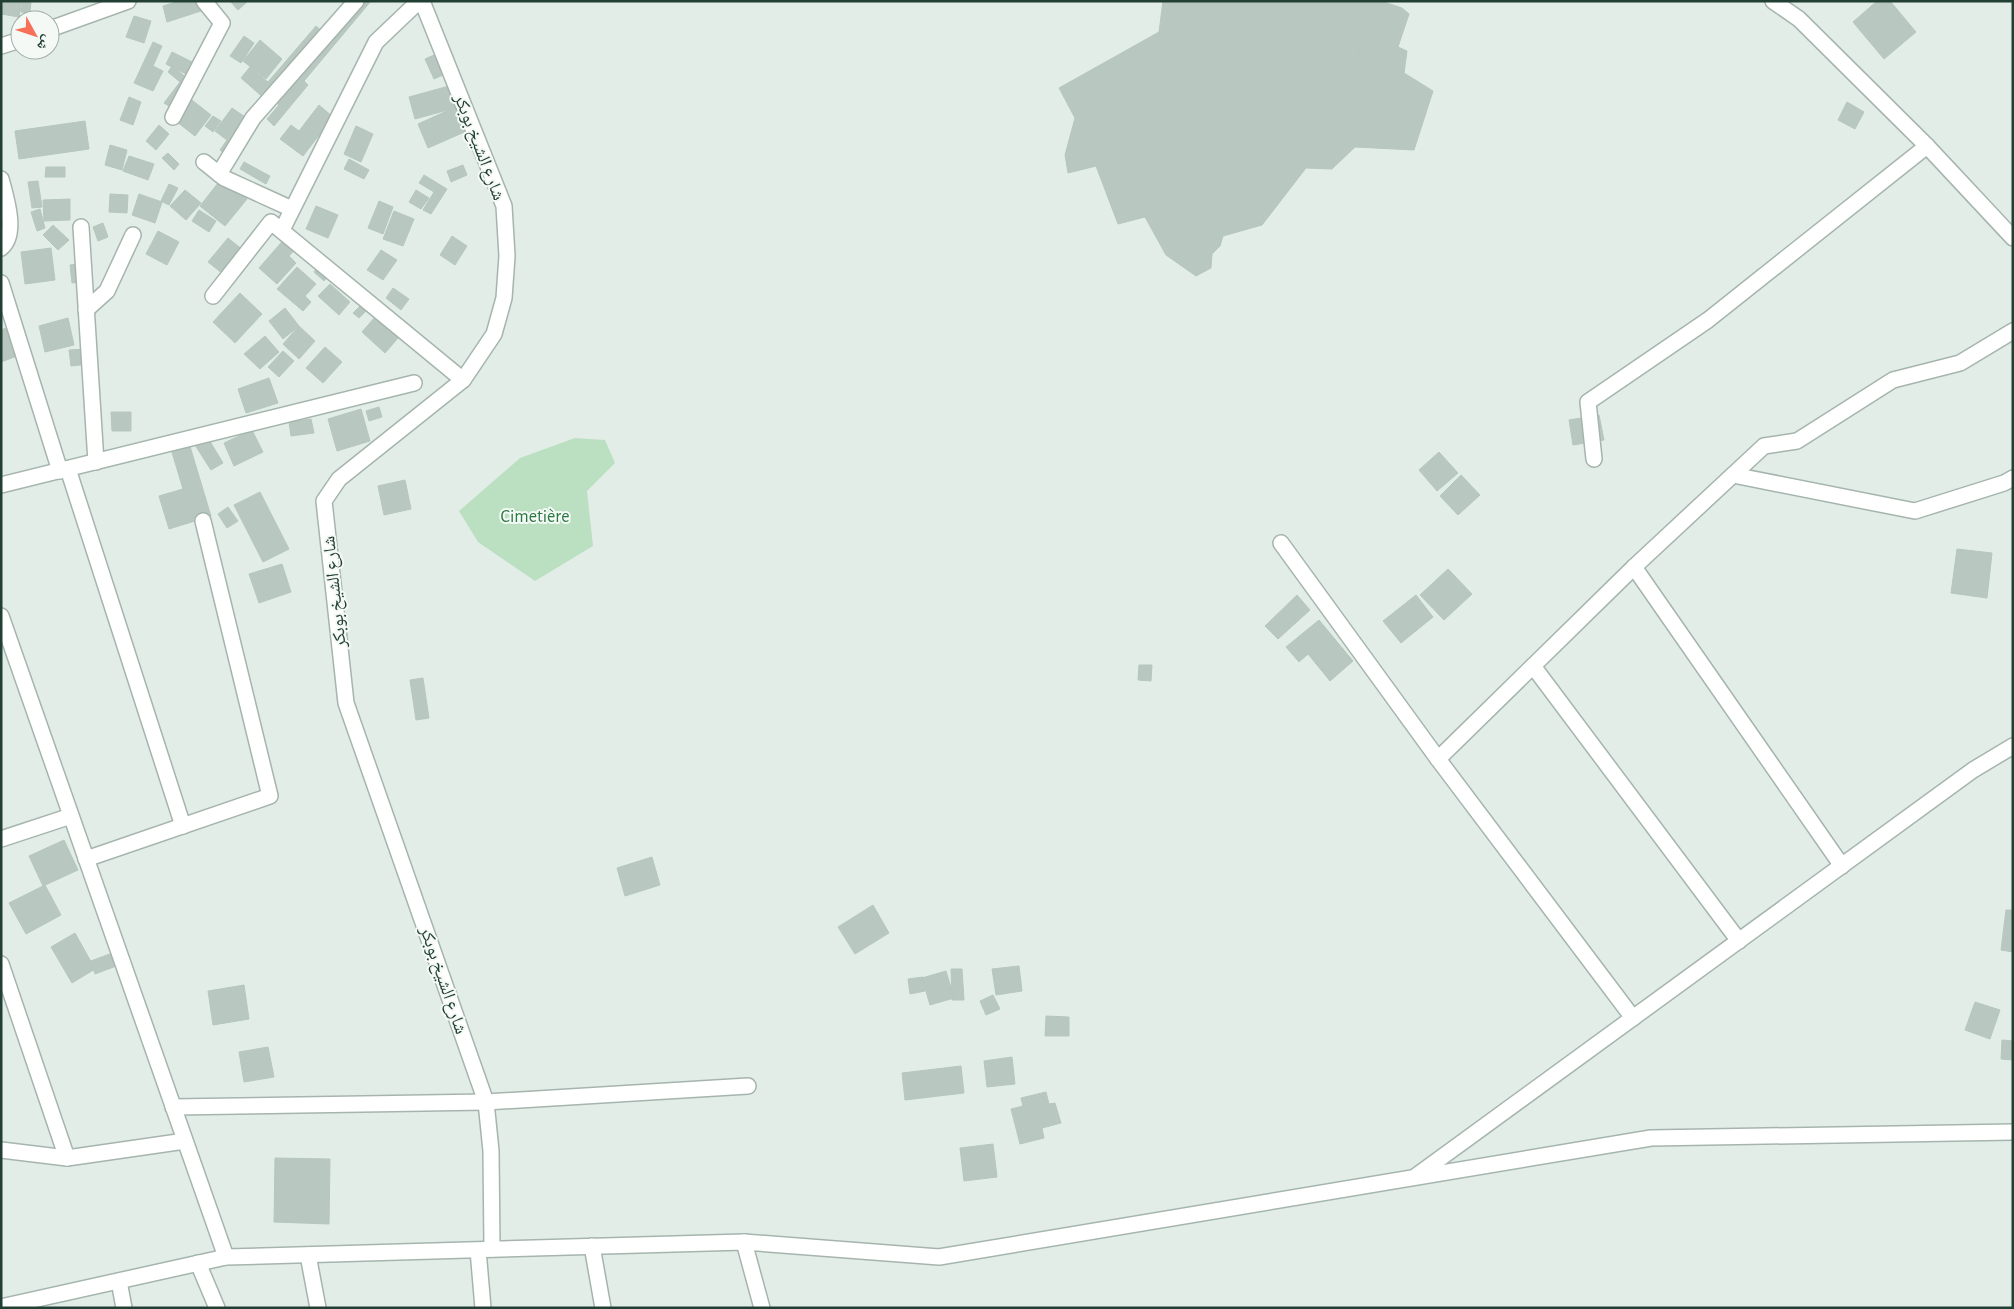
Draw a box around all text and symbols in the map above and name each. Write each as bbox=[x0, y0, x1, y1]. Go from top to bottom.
north arrow bbox=[10, 10, 60, 60]
text: ش bbox=[33, 32, 54, 53]
street label: شارع الشيخ بوبكر bbox=[448, 91, 508, 204]
park label: Cimetière bbox=[501, 508, 569, 526]
street label: شارع الشيخ بوبكر bbox=[320, 535, 352, 650]
street label: شارع الشيخ بوبكر bbox=[414, 923, 470, 1037]

